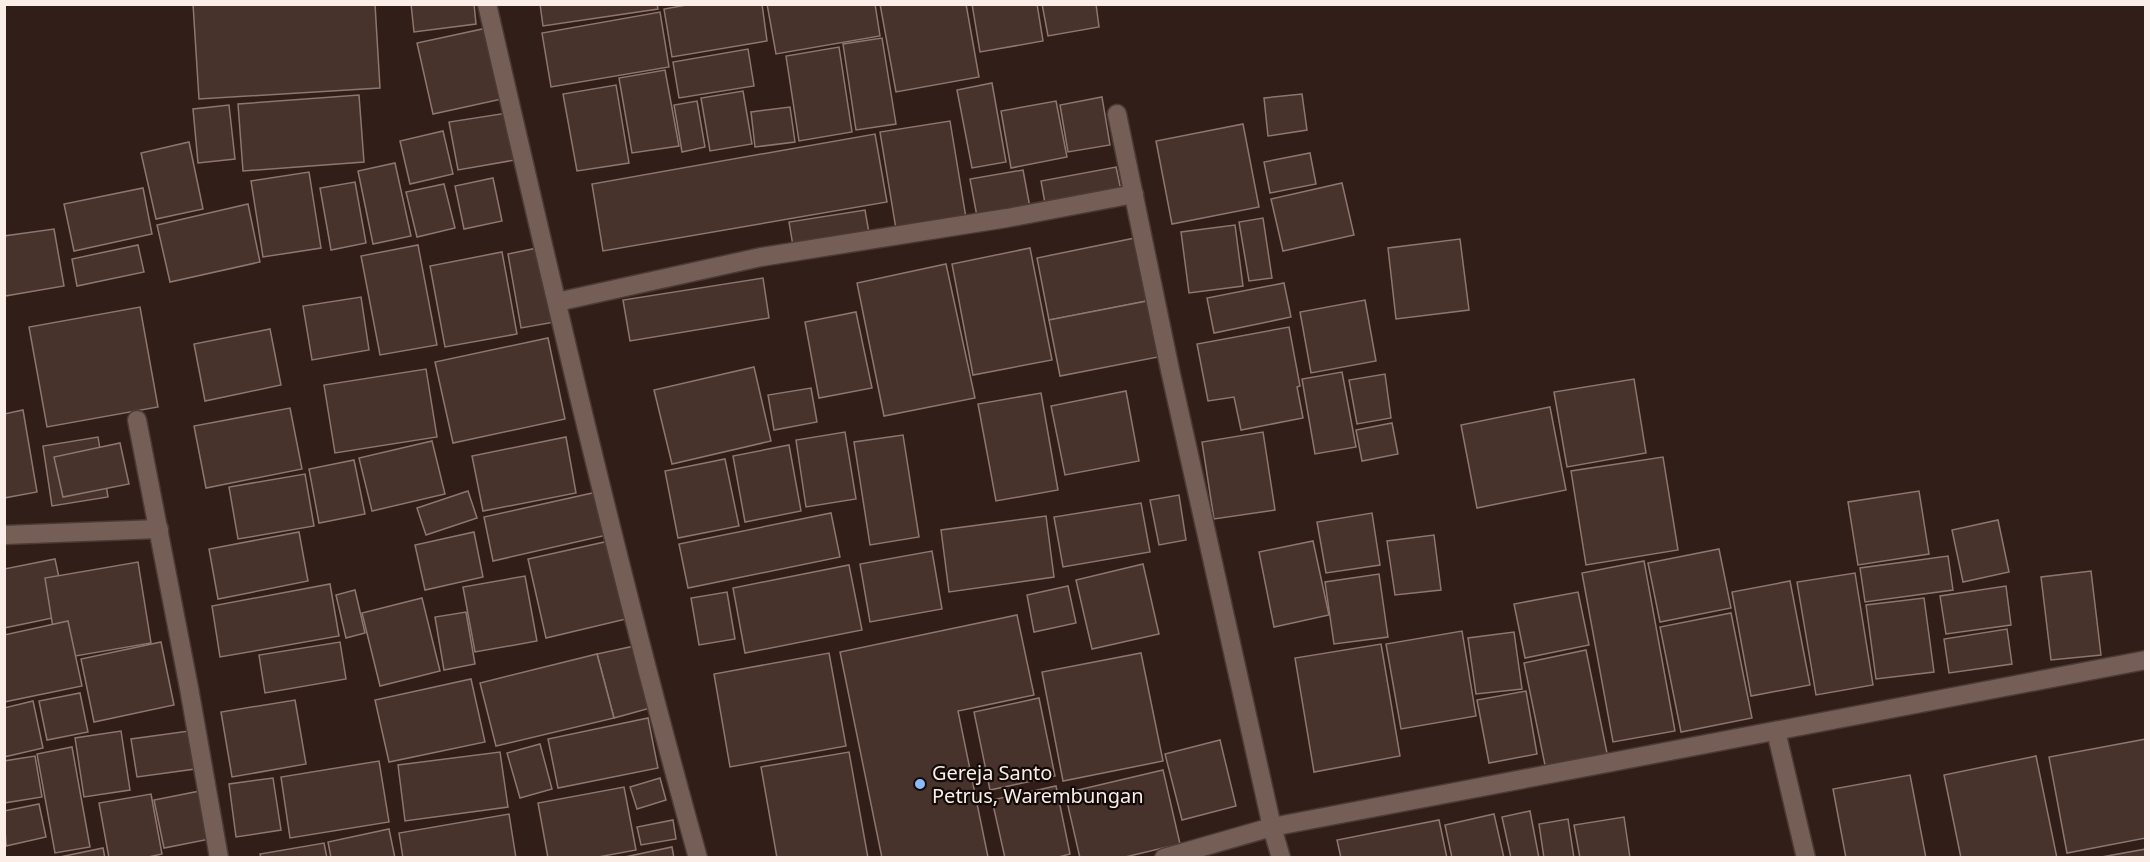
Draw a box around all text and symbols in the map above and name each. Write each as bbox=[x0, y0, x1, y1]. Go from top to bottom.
place label: Gereja Santo Petrus, Warembungan bbox=[932, 759, 1144, 809]
marker: Gereja Santo Petrus, Warembungan bbox=[913, 777, 927, 791]

